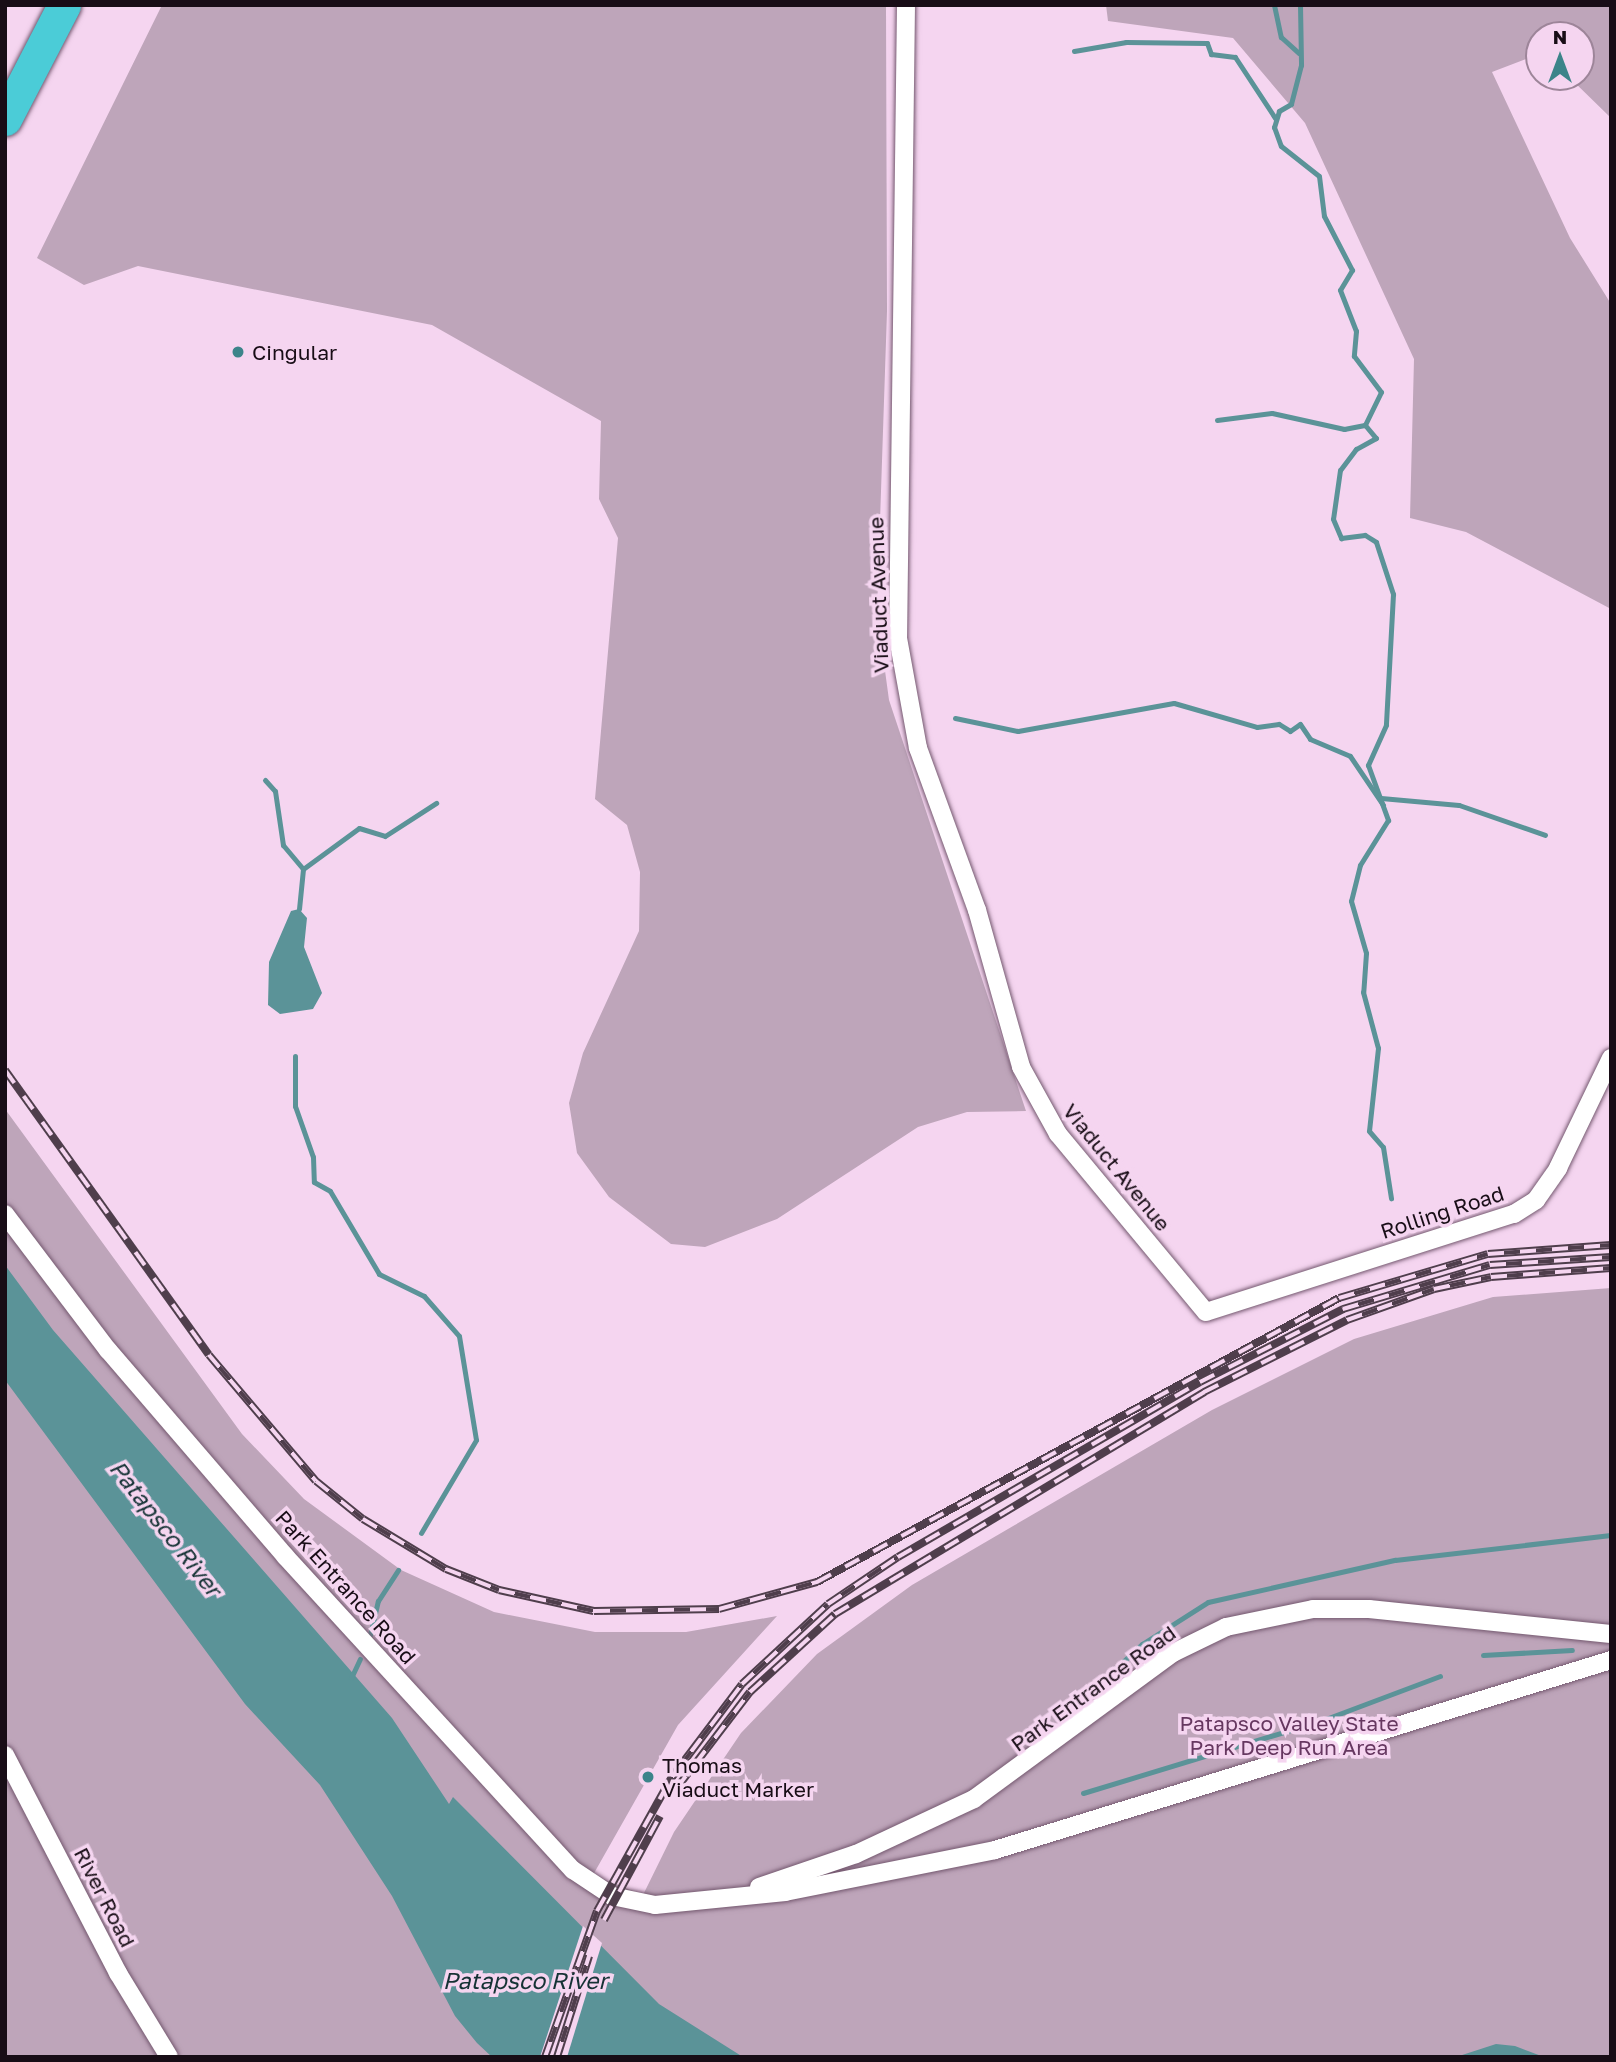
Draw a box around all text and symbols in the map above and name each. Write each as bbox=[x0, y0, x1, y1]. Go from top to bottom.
north arrow bbox=[1525, 21, 1595, 91]
text: N bbox=[1553, 25, 1567, 48]
place label: Cingular bbox=[252, 339, 337, 365]
marker: Cingular bbox=[230, 344, 246, 360]
street label: Viaduct Avenue bbox=[863, 516, 893, 674]
street label: Viaduct Avenue bbox=[1058, 1098, 1176, 1236]
street label: Rolling Road bbox=[1377, 1180, 1507, 1244]
water label: Patapsco River bbox=[104, 1455, 228, 1601]
street label: Park Entrance Road bbox=[270, 1505, 422, 1669]
street label: Park Entrance Road bbox=[1006, 1620, 1180, 1756]
park label: Patapsco Valley State Park Deep Run Area bbox=[1179, 1710, 1399, 1760]
place label: Thomas Viaduct Marker bbox=[662, 1752, 814, 1802]
marker: Thomas Viaduct Marker bbox=[640, 1769, 656, 1785]
street label: River Road bbox=[69, 1843, 141, 1951]
water label: Patapsco River bbox=[443, 1966, 607, 1994]

